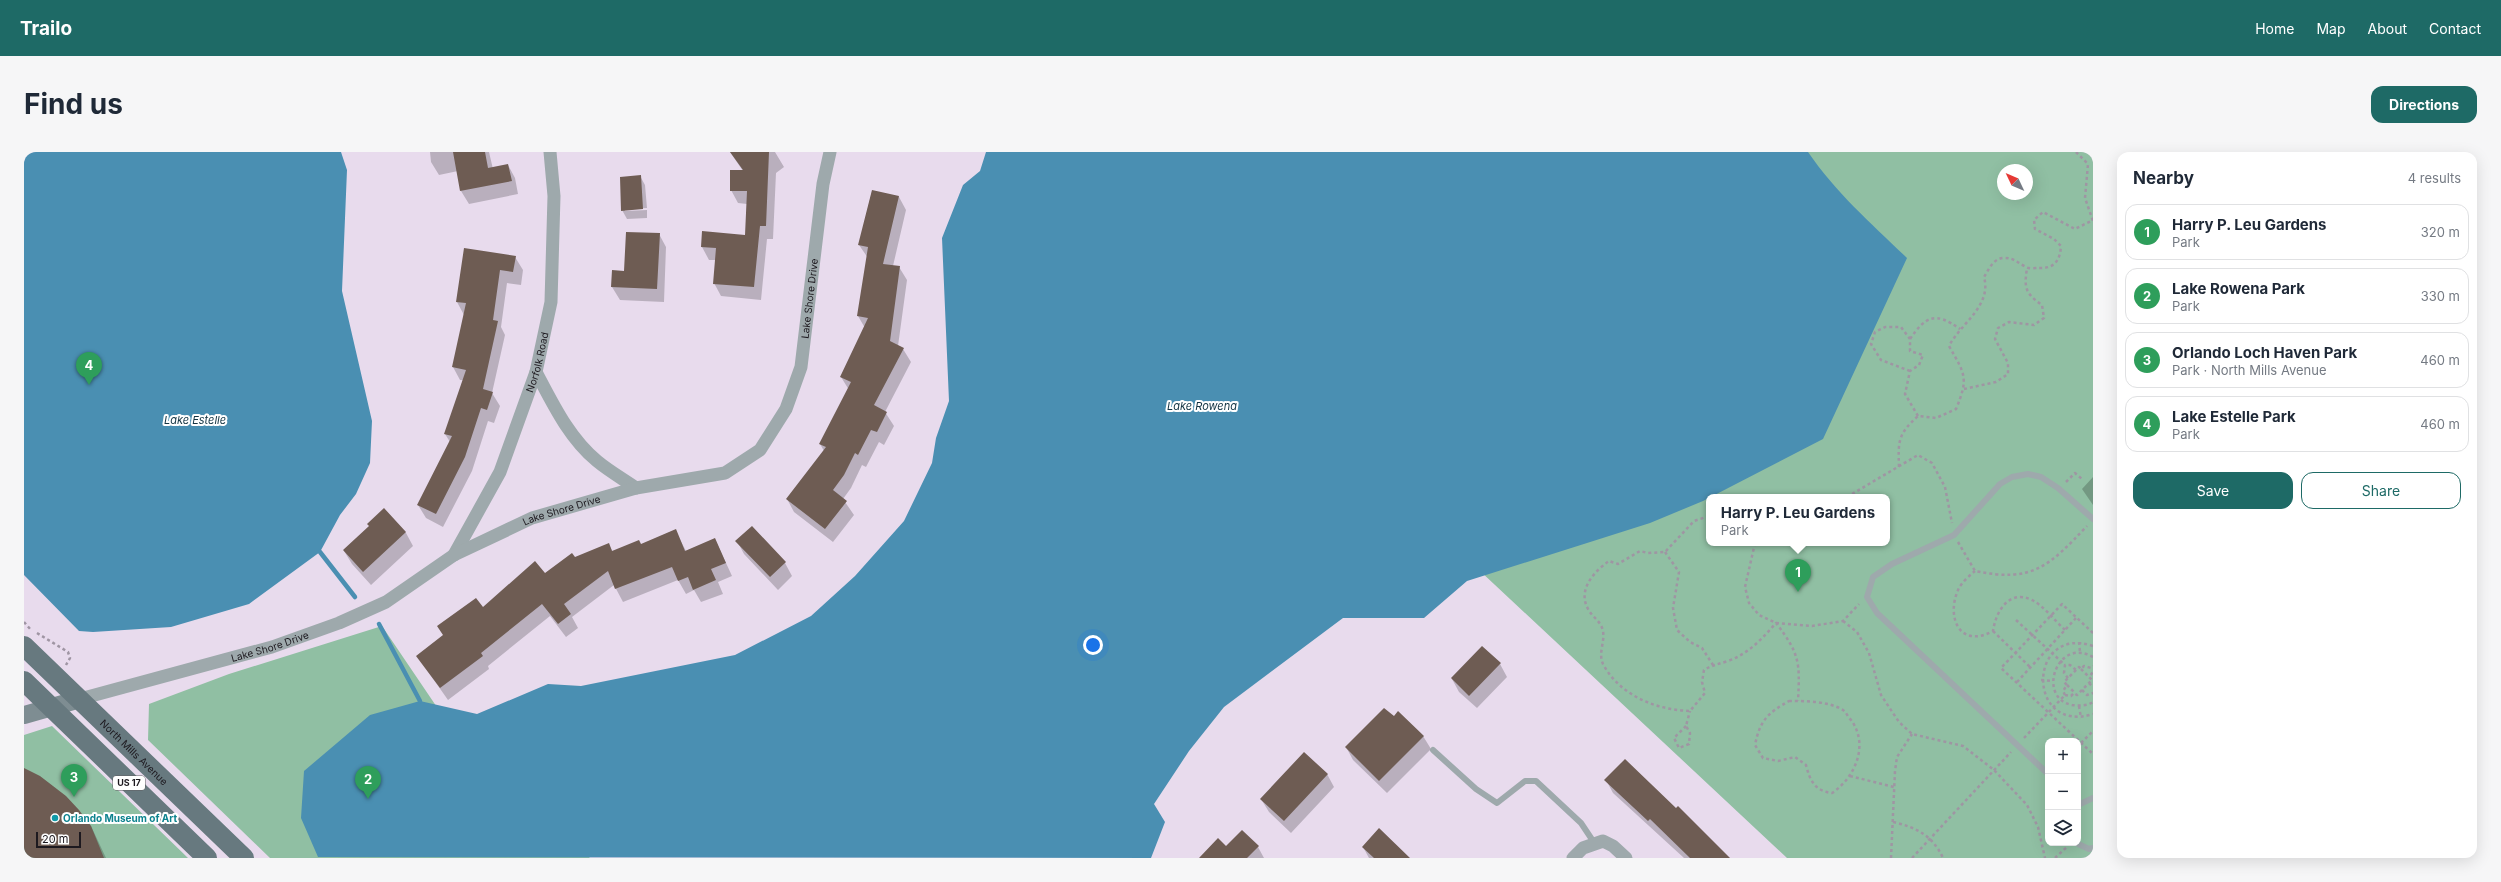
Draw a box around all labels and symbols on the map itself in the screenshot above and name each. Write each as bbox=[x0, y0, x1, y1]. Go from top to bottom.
north arrow bbox=[1997, 164, 2033, 200]
street label: Lake Shore Drive bbox=[798, 258, 820, 339]
street label: Norfolk Road bbox=[523, 331, 550, 394]
pin: 4 bbox=[76, 352, 102, 385]
water label: Lake Rowena bbox=[1167, 399, 1237, 413]
water label: Lake Estelle bbox=[164, 413, 226, 427]
street label: Lake Shore Drive bbox=[520, 493, 602, 528]
pin: 1 bbox=[1785, 559, 1811, 592]
street label: Lake Shore Drive bbox=[230, 628, 310, 664]
your location bbox=[1083, 635, 1103, 655]
street label: North Mills Avenue bbox=[98, 717, 171, 788]
pin: 3 bbox=[61, 764, 87, 797]
pin: 2 bbox=[355, 766, 381, 799]
road number: US 17 bbox=[113, 776, 145, 790]
place label: Orlando Museum of Art bbox=[63, 812, 178, 824]
marker: Orlando Museum of Art bbox=[50, 813, 60, 823]
scale bar bbox=[36, 830, 81, 849]

